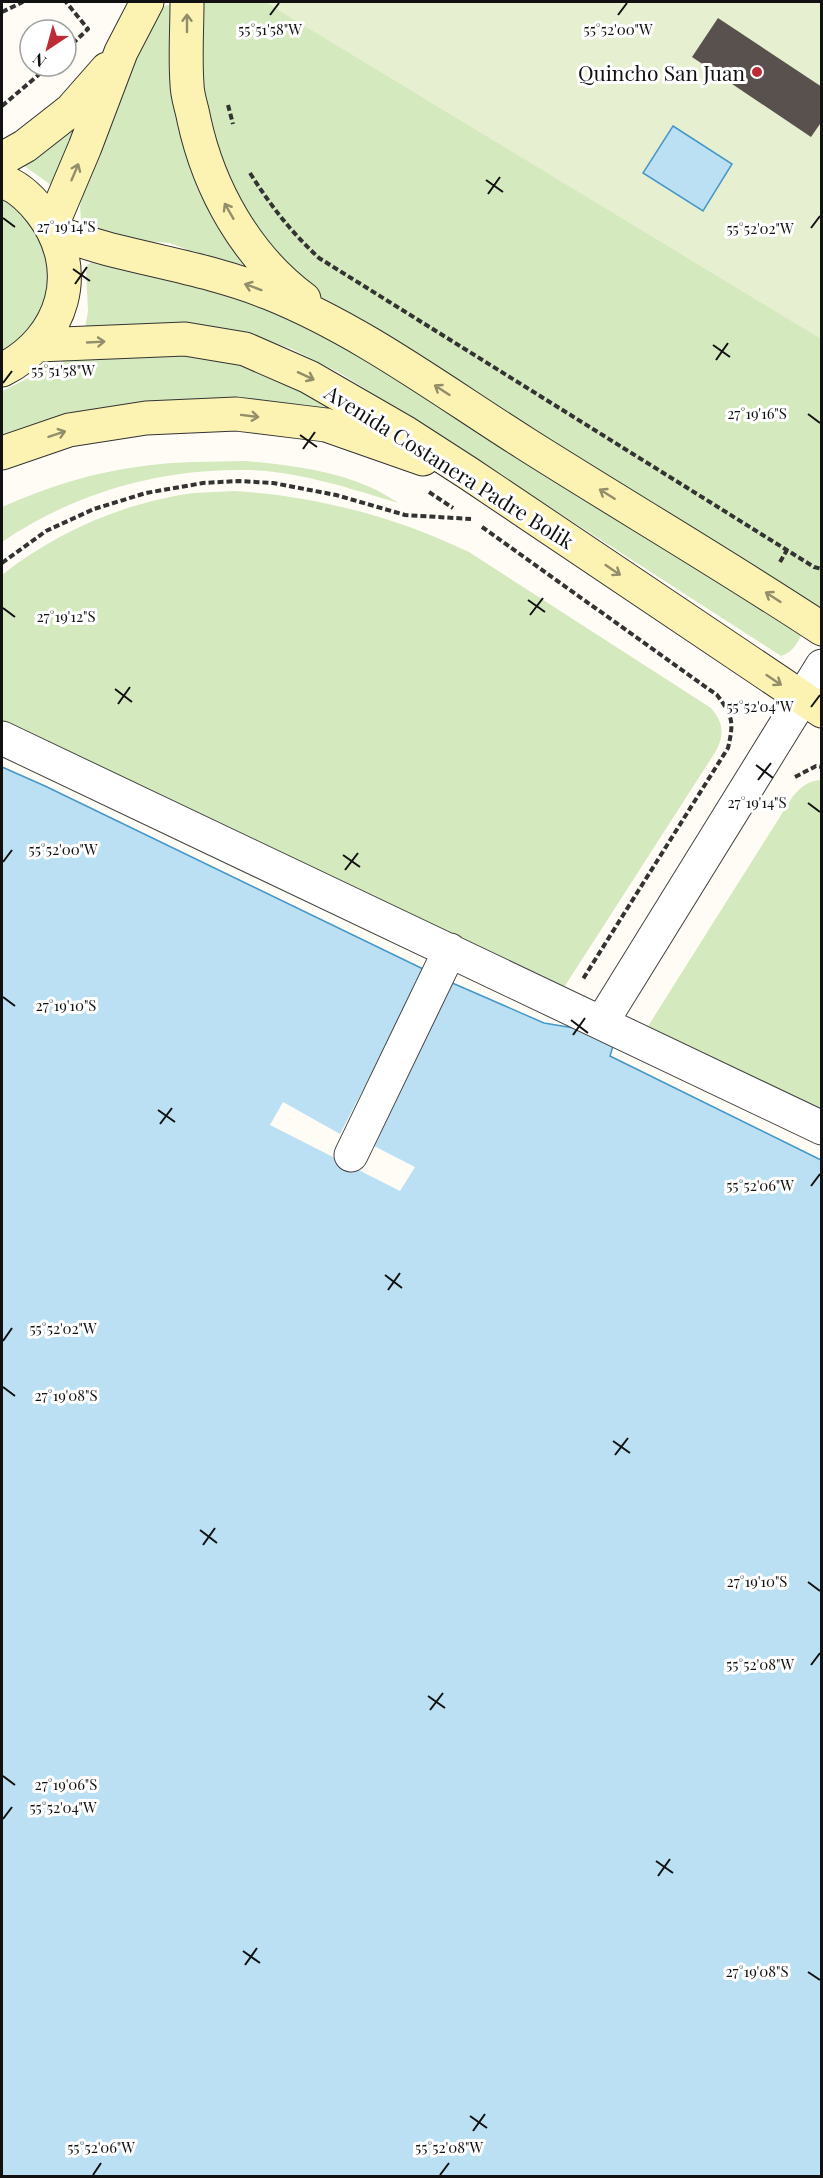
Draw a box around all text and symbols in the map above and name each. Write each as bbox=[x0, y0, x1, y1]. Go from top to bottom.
one-way arrow bbox=[181, 14, 193, 34]
north arrow bbox=[18, 18, 78, 78]
text: 55°51'58"W bbox=[238, 19, 302, 39]
text: 55°52'00"W bbox=[584, 19, 653, 39]
text: N bbox=[28, 48, 50, 72]
place label: Quincho San Juan bbox=[578, 58, 745, 86]
marker: Quincho San Juan bbox=[750, 65, 764, 79]
one-way arrow bbox=[69, 163, 81, 181]
one-way arrow bbox=[222, 203, 234, 220]
text: 27°19'14"S bbox=[36, 216, 96, 236]
text: 55°52'02"W bbox=[726, 218, 794, 238]
one-way arrow bbox=[244, 281, 263, 292]
one-way arrow bbox=[86, 336, 106, 347]
text: 55°51'58"W bbox=[31, 360, 95, 380]
one-way arrow bbox=[296, 370, 314, 382]
street label: Avenida Costanera Padre Bolik bbox=[319, 377, 580, 555]
one-way arrow bbox=[434, 383, 451, 395]
text: 27°19'16"S bbox=[727, 403, 787, 423]
one-way arrow bbox=[240, 411, 260, 422]
one-way arrow bbox=[47, 428, 66, 439]
one-way arrow bbox=[599, 487, 616, 499]
one-way arrow bbox=[604, 564, 621, 577]
one-way arrow bbox=[764, 590, 781, 603]
text: 27°19'12"S bbox=[36, 606, 96, 626]
one-way arrow bbox=[765, 674, 782, 687]
text: 55°52'04"W bbox=[726, 696, 794, 716]
text: 27°19'14"S bbox=[727, 792, 787, 812]
text: 55°52'00"W bbox=[29, 839, 98, 859]
text: 27°19'10"S bbox=[36, 995, 96, 1015]
text: 55°52'06"W bbox=[726, 1175, 794, 1195]
text: 55°52'02"W bbox=[29, 1318, 97, 1338]
text: 27°19'08"S bbox=[34, 1385, 98, 1405]
text: 27°19'10"S bbox=[727, 1571, 787, 1591]
text: 55°52'08"W bbox=[726, 1654, 794, 1674]
text: 27°19'06"S bbox=[35, 1774, 97, 1794]
text: 55°52'04"W bbox=[29, 1797, 97, 1817]
text: 27°19'08"S bbox=[725, 1961, 789, 1981]
text: 55°52'06"W bbox=[67, 2137, 135, 2157]
text: 55°52'08"W bbox=[415, 2137, 483, 2157]

